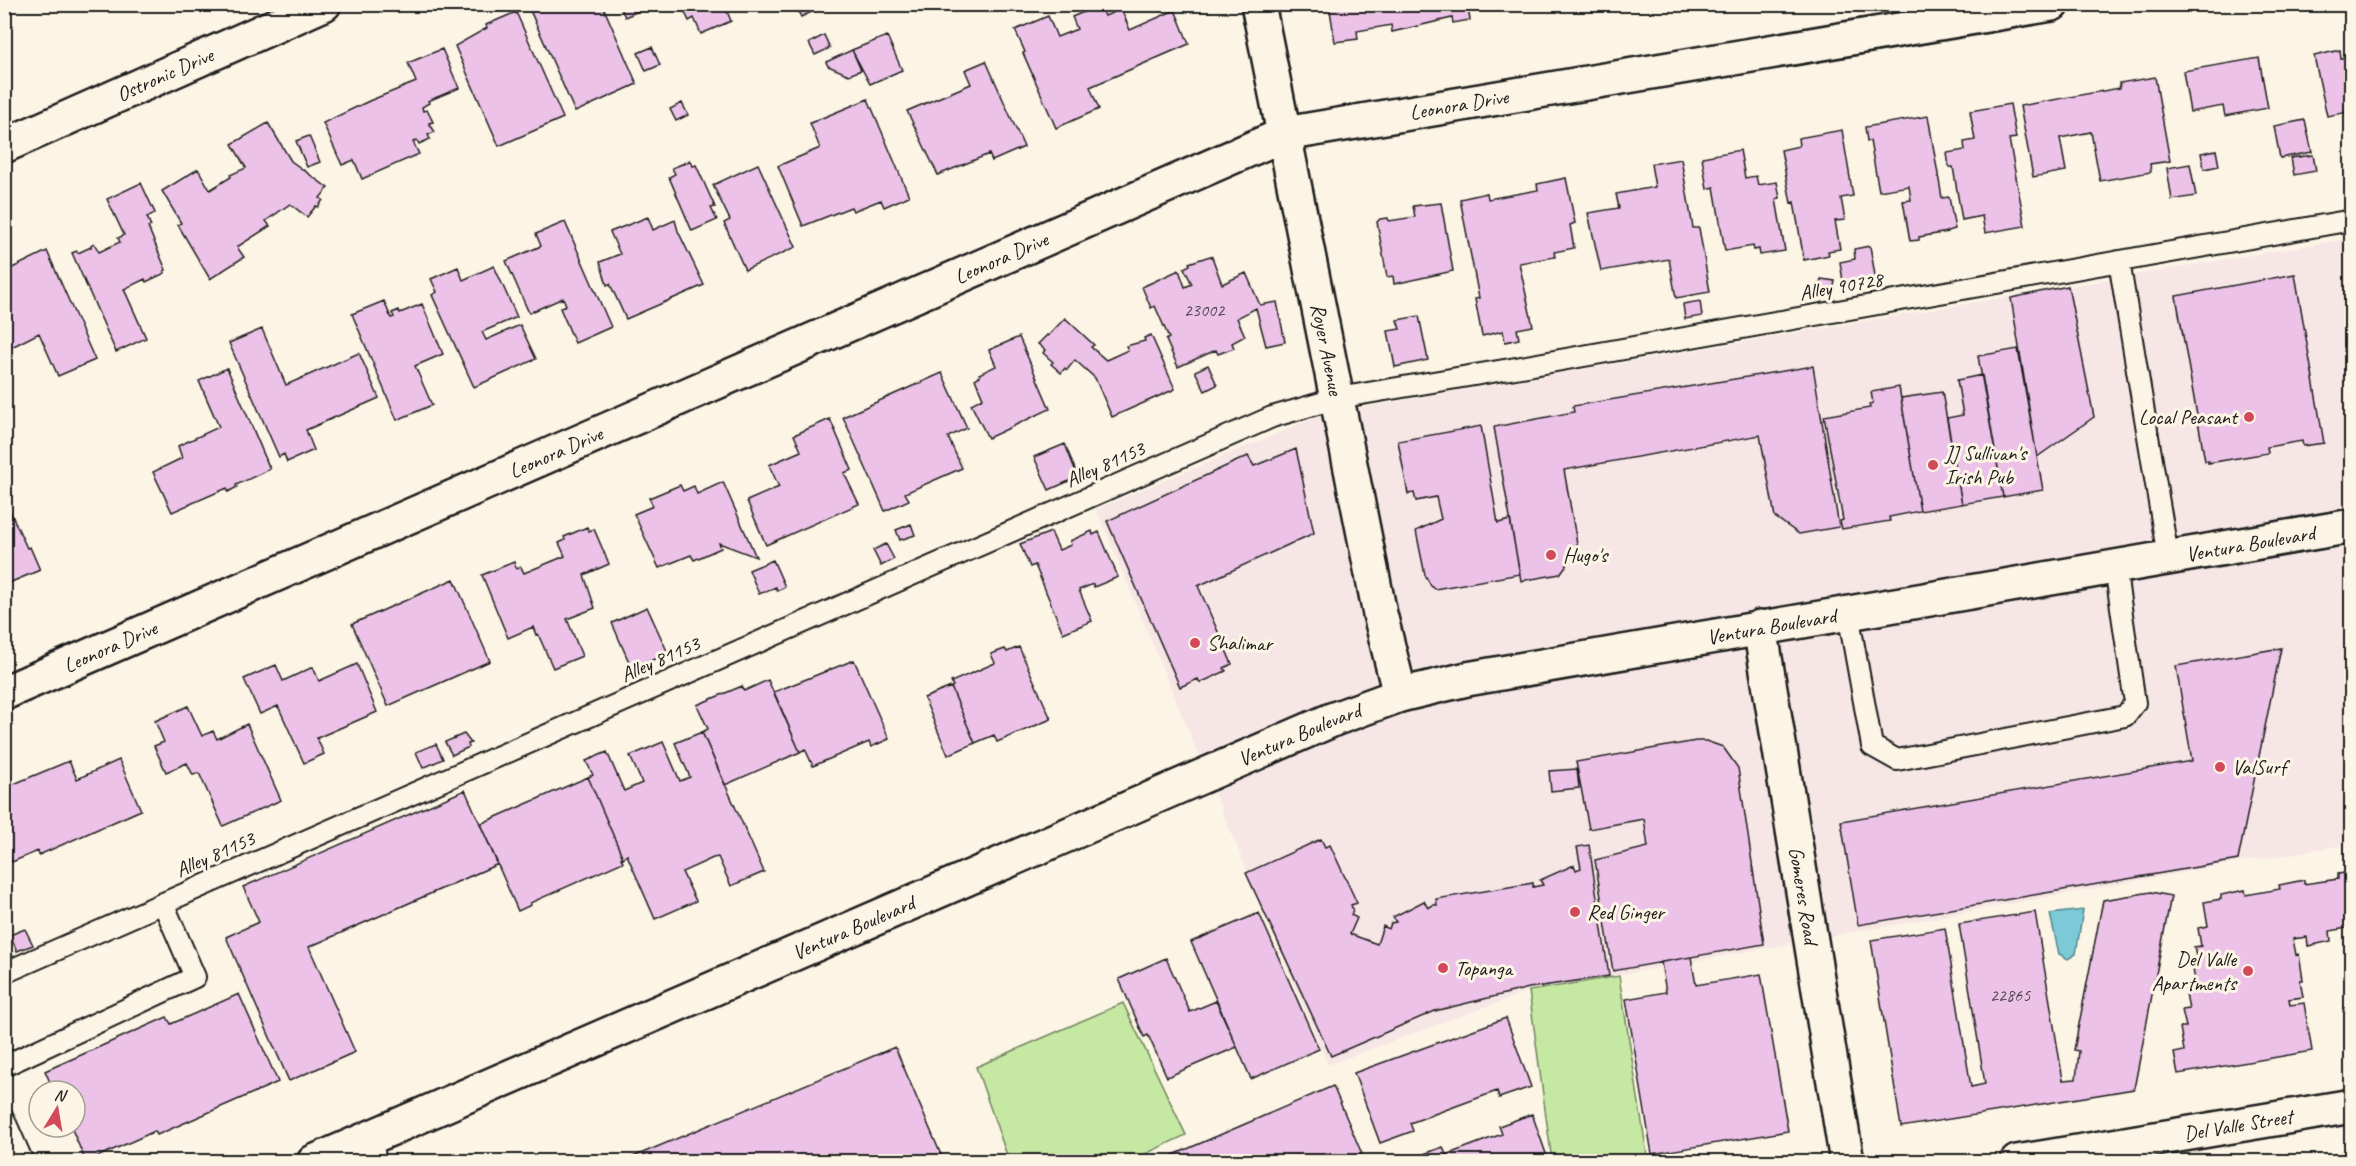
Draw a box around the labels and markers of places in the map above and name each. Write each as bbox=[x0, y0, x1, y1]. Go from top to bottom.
place label: Local Peasant bbox=[2139, 404, 2239, 430]
marker: Local Peasant bbox=[2242, 410, 2256, 424]
place label: JJ Sullivan's Irish Pub bbox=[1944, 440, 2028, 490]
marker: JJ Sullivan's Irish Pub bbox=[1926, 458, 1940, 472]
place label: Hugo's bbox=[1563, 542, 1609, 568]
marker: Hugo's bbox=[1544, 548, 1558, 562]
place label: Shalimar bbox=[1207, 630, 1274, 656]
marker: Shalimar bbox=[1188, 636, 1202, 650]
place label: ValSurf bbox=[2232, 754, 2291, 780]
marker: ValSurf bbox=[2213, 760, 2227, 774]
place label: Red Ginger bbox=[1587, 899, 1666, 925]
marker: Red Ginger bbox=[1568, 905, 1582, 919]
place label: Del Valle Apartments bbox=[2152, 946, 2238, 996]
place label: Topanga bbox=[1455, 955, 1514, 981]
marker: Topanga bbox=[1436, 961, 1450, 975]
marker: Del Valle Apartments bbox=[2241, 964, 2255, 978]

